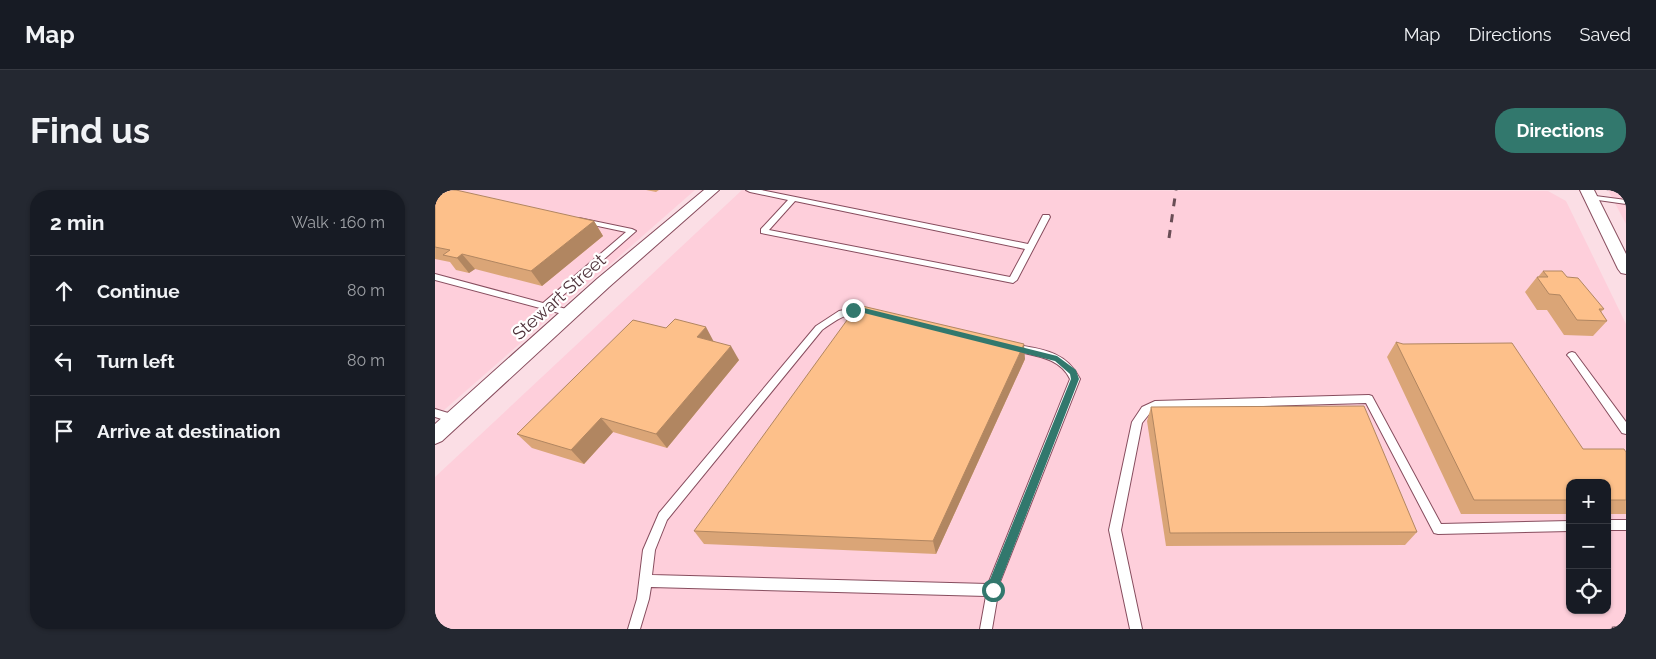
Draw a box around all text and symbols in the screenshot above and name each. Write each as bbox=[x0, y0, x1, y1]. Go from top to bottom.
text: Map bbox=[25, 20, 75, 49]
text: Map bbox=[1404, 24, 1440, 45]
text: Directions bbox=[1468, 24, 1552, 45]
text: Saved bbox=[1580, 24, 1631, 45]
button: Directions bbox=[1495, 108, 1626, 153]
text: Find us bbox=[30, 110, 150, 151]
text: 2 min bbox=[50, 210, 104, 235]
text: Walk · 160 m bbox=[291, 213, 385, 232]
street label: Stewart Street bbox=[508, 249, 610, 344]
icon: ahead bbox=[50, 277, 78, 305]
text: Continue bbox=[97, 280, 180, 302]
text: 80 m bbox=[347, 281, 385, 300]
route end bbox=[842, 299, 865, 322]
icon: left bbox=[50, 347, 78, 375]
text: Turn left bbox=[97, 350, 174, 372]
text: 80 m bbox=[347, 351, 385, 370]
icon: arrive bbox=[50, 417, 78, 445]
text: Arrive at destination bbox=[97, 420, 281, 442]
map controls bbox=[1566, 479, 1611, 614]
button: + bbox=[1566, 479, 1611, 524]
button: − bbox=[1566, 524, 1611, 569]
button: locate bbox=[1566, 569, 1611, 614]
route start bbox=[982, 579, 1005, 602]

